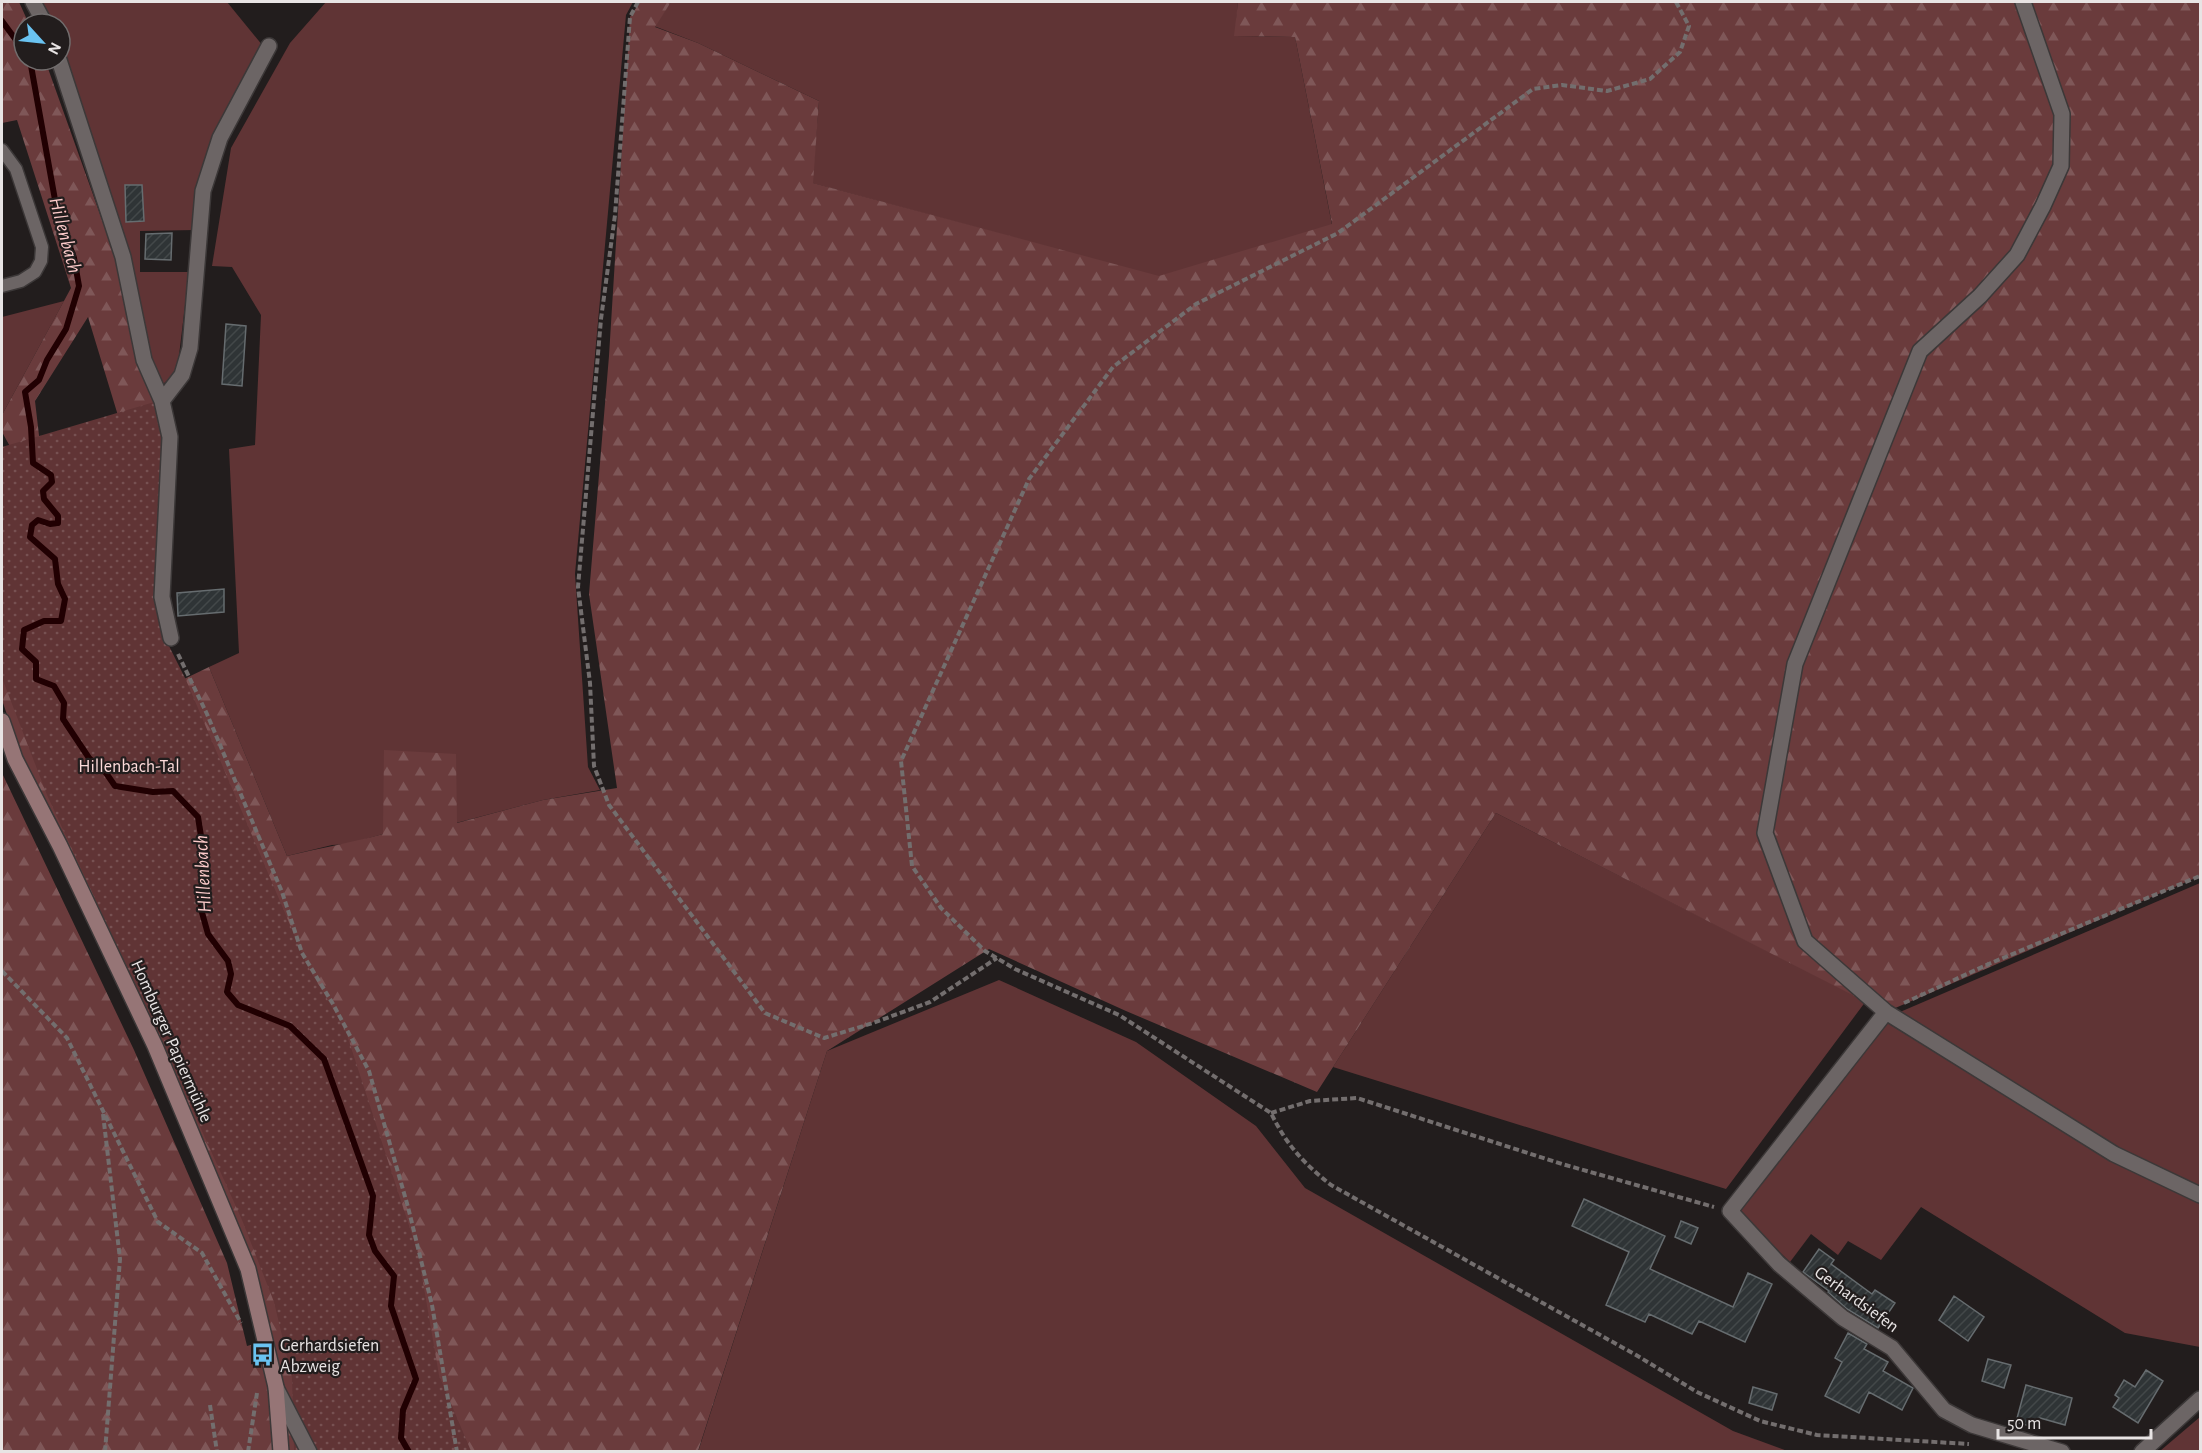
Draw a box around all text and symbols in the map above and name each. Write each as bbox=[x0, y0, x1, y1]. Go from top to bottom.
north arrow bbox=[12, 12, 72, 72]
text: N bbox=[45, 40, 64, 57]
water label: Hillenbach bbox=[45, 195, 85, 275]
park label: Hillenbach-Tal bbox=[78, 758, 180, 776]
water label: Hillenbach bbox=[191, 835, 215, 913]
street label: Homburger Papiermühle bbox=[127, 958, 215, 1125]
street label: Gerhardsiefen bbox=[1811, 1263, 1902, 1336]
place label: Gerhardsiefen Abzweig bbox=[280, 1337, 379, 1376]
bus stop icon: Gerhardsiefen Abzweig bbox=[249, 1342, 275, 1368]
scale bar bbox=[1998, 1402, 2151, 1440]
text: 50 m bbox=[2007, 1415, 2041, 1433]

